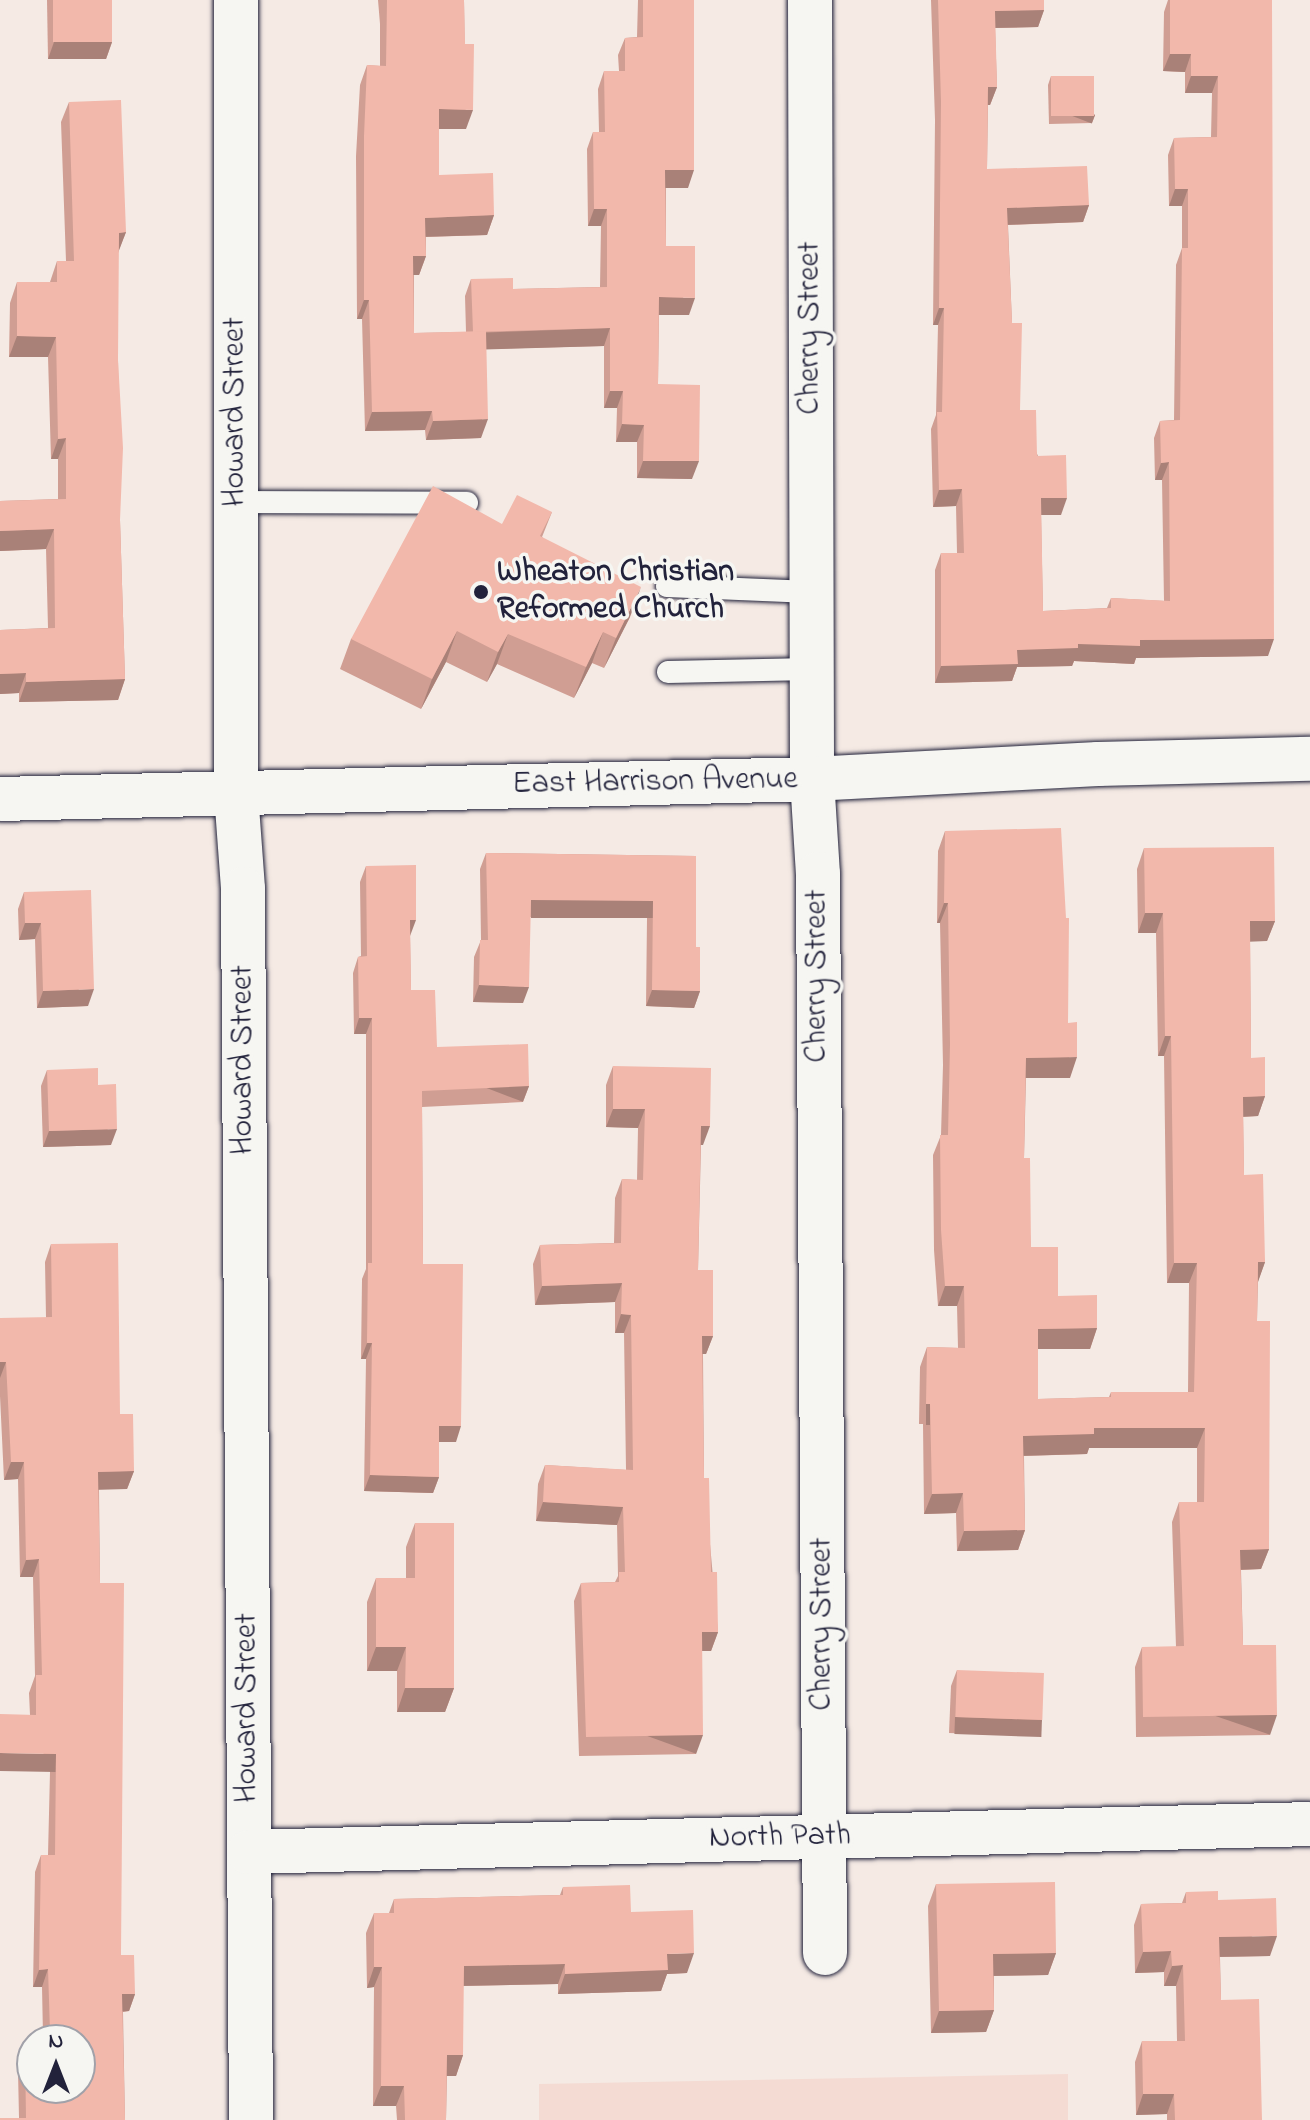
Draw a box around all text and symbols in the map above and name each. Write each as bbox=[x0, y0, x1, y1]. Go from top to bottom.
street label: Cherry Street bbox=[792, 241, 830, 415]
street label: Howard Street bbox=[217, 317, 255, 507]
place label: Wheaton Christian Reformed Church bbox=[497, 555, 734, 630]
marker: Wheaton Christian Reformed Church bbox=[472, 583, 490, 601]
street label: East Harrison Avenue bbox=[512, 761, 798, 805]
street label: Cherry Street bbox=[799, 889, 837, 1063]
street label: Howard Street bbox=[225, 965, 263, 1155]
street label: Cherry Street bbox=[804, 1537, 842, 1711]
street label: Howard Street bbox=[229, 1613, 267, 1803]
street label: North Path bbox=[709, 1818, 851, 1858]
north arrow bbox=[16, 2024, 96, 2104]
text: N bbox=[49, 2026, 63, 2058]

